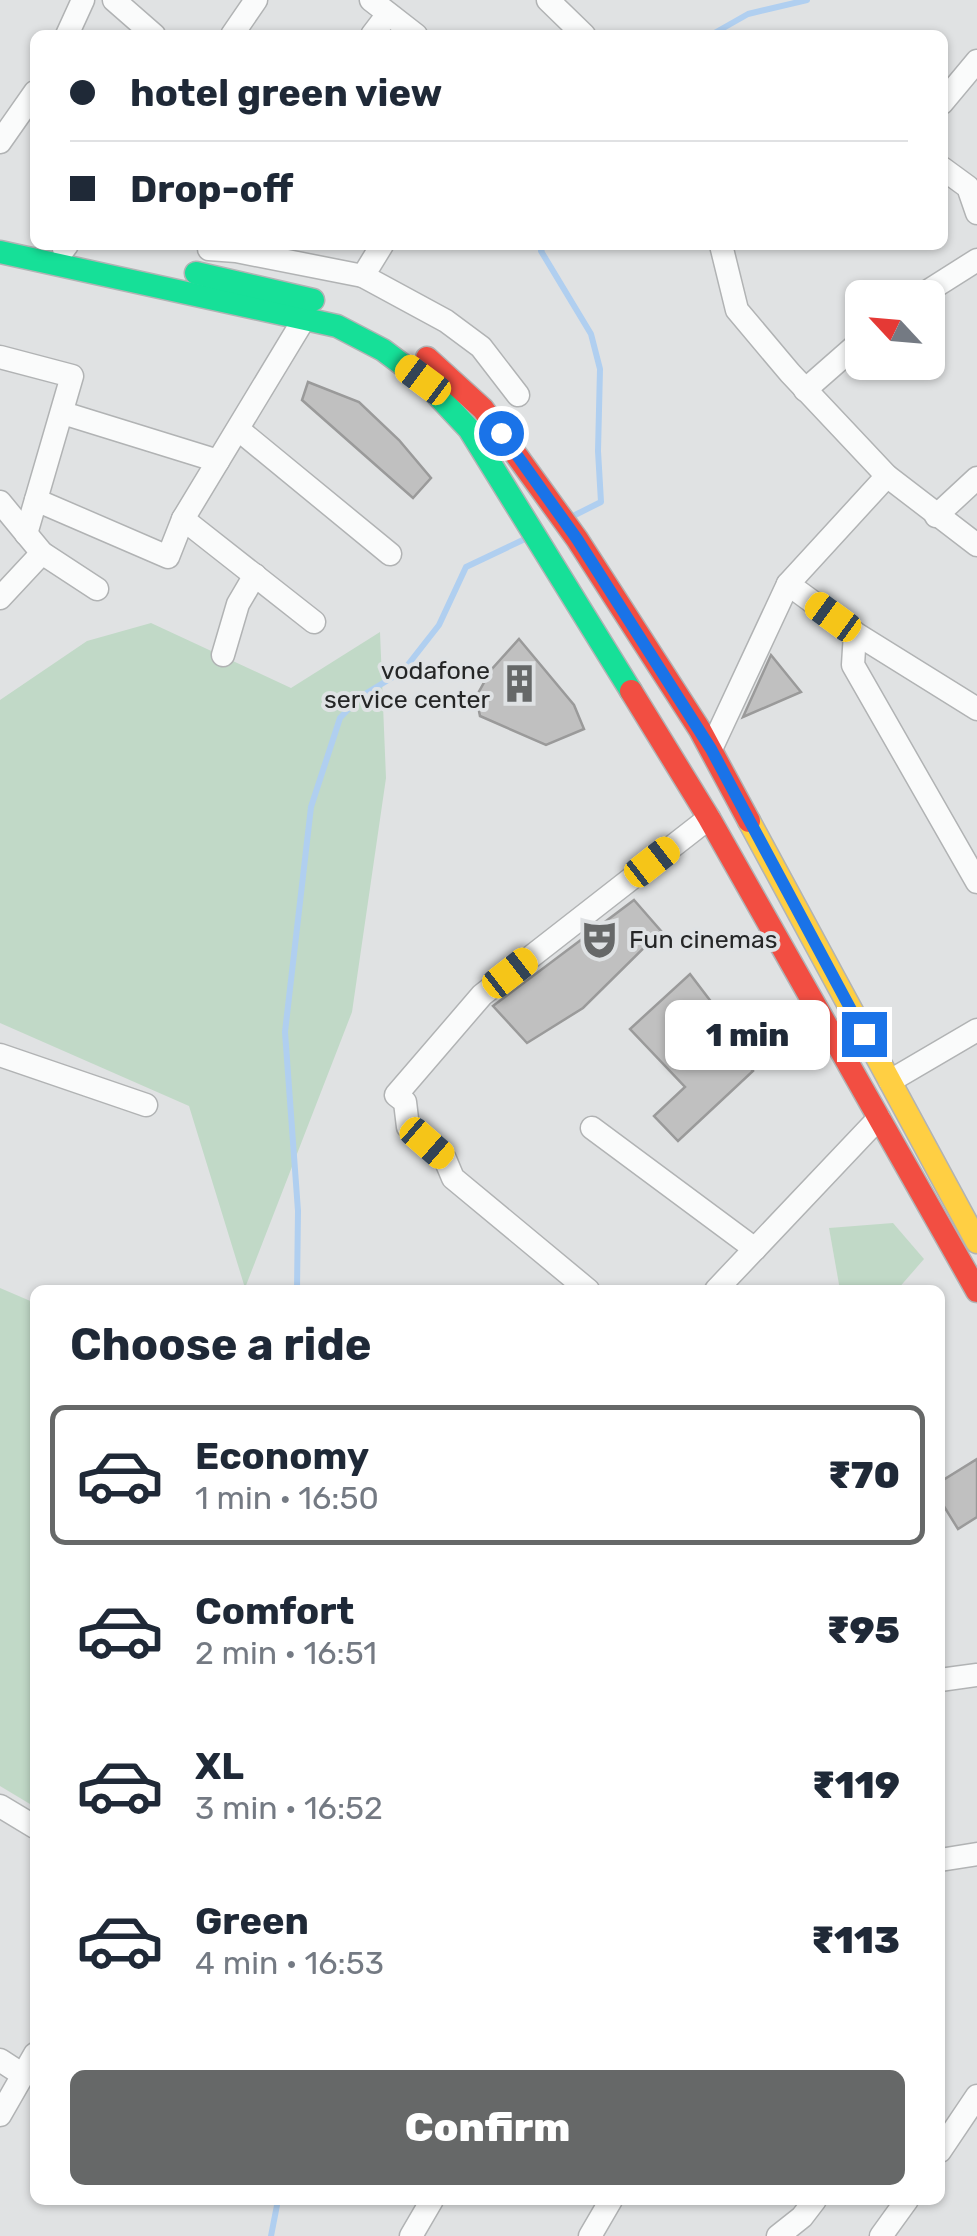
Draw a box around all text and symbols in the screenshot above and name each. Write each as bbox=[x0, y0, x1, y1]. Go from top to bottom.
text: hotel green view bbox=[130, 70, 442, 116]
text: Drop-off bbox=[130, 166, 293, 212]
north arrow bbox=[845, 280, 945, 380]
map controls bbox=[845, 280, 945, 380]
car bbox=[390, 350, 456, 410]
route start bbox=[479, 411, 524, 456]
car bbox=[800, 587, 866, 647]
place label: vodafone service center bbox=[324, 656, 490, 714]
building icon: vodafone service center bbox=[499, 663, 541, 705]
car bbox=[619, 832, 685, 892]
theatre icon: Fun cinemas bbox=[578, 918, 620, 960]
place label: Fun cinemas bbox=[629, 925, 777, 954]
car bbox=[477, 943, 543, 1003]
callout: 1 min bbox=[664, 999, 829, 1069]
route end bbox=[842, 1012, 887, 1057]
text: 1 min bbox=[706, 1016, 789, 1054]
car bbox=[395, 1112, 459, 1174]
text: Choose a ride bbox=[70, 1318, 372, 1371]
icon: car bbox=[75, 1430, 165, 1520]
text: Economy bbox=[195, 1433, 369, 1479]
text: ₹70 bbox=[828, 1452, 900, 1498]
text: 1 min · 16:50 bbox=[195, 1479, 379, 1517]
icon: car bbox=[75, 1585, 165, 1675]
text: Comfort bbox=[195, 1588, 354, 1634]
text: ₹95 bbox=[826, 1607, 900, 1653]
text: 2 min · 16:51 bbox=[195, 1634, 377, 1672]
icon: car bbox=[75, 1740, 165, 1830]
text: XL bbox=[195, 1743, 244, 1789]
text: ₹119 bbox=[812, 1762, 900, 1808]
text: 3 min · 16:52 bbox=[195, 1789, 383, 1827]
icon: car bbox=[75, 1895, 165, 1985]
text: Green bbox=[195, 1898, 309, 1944]
text: ₹113 bbox=[811, 1917, 900, 1963]
text: 4 min · 16:53 bbox=[195, 1944, 384, 1982]
button: Confirm bbox=[70, 2070, 905, 2185]

